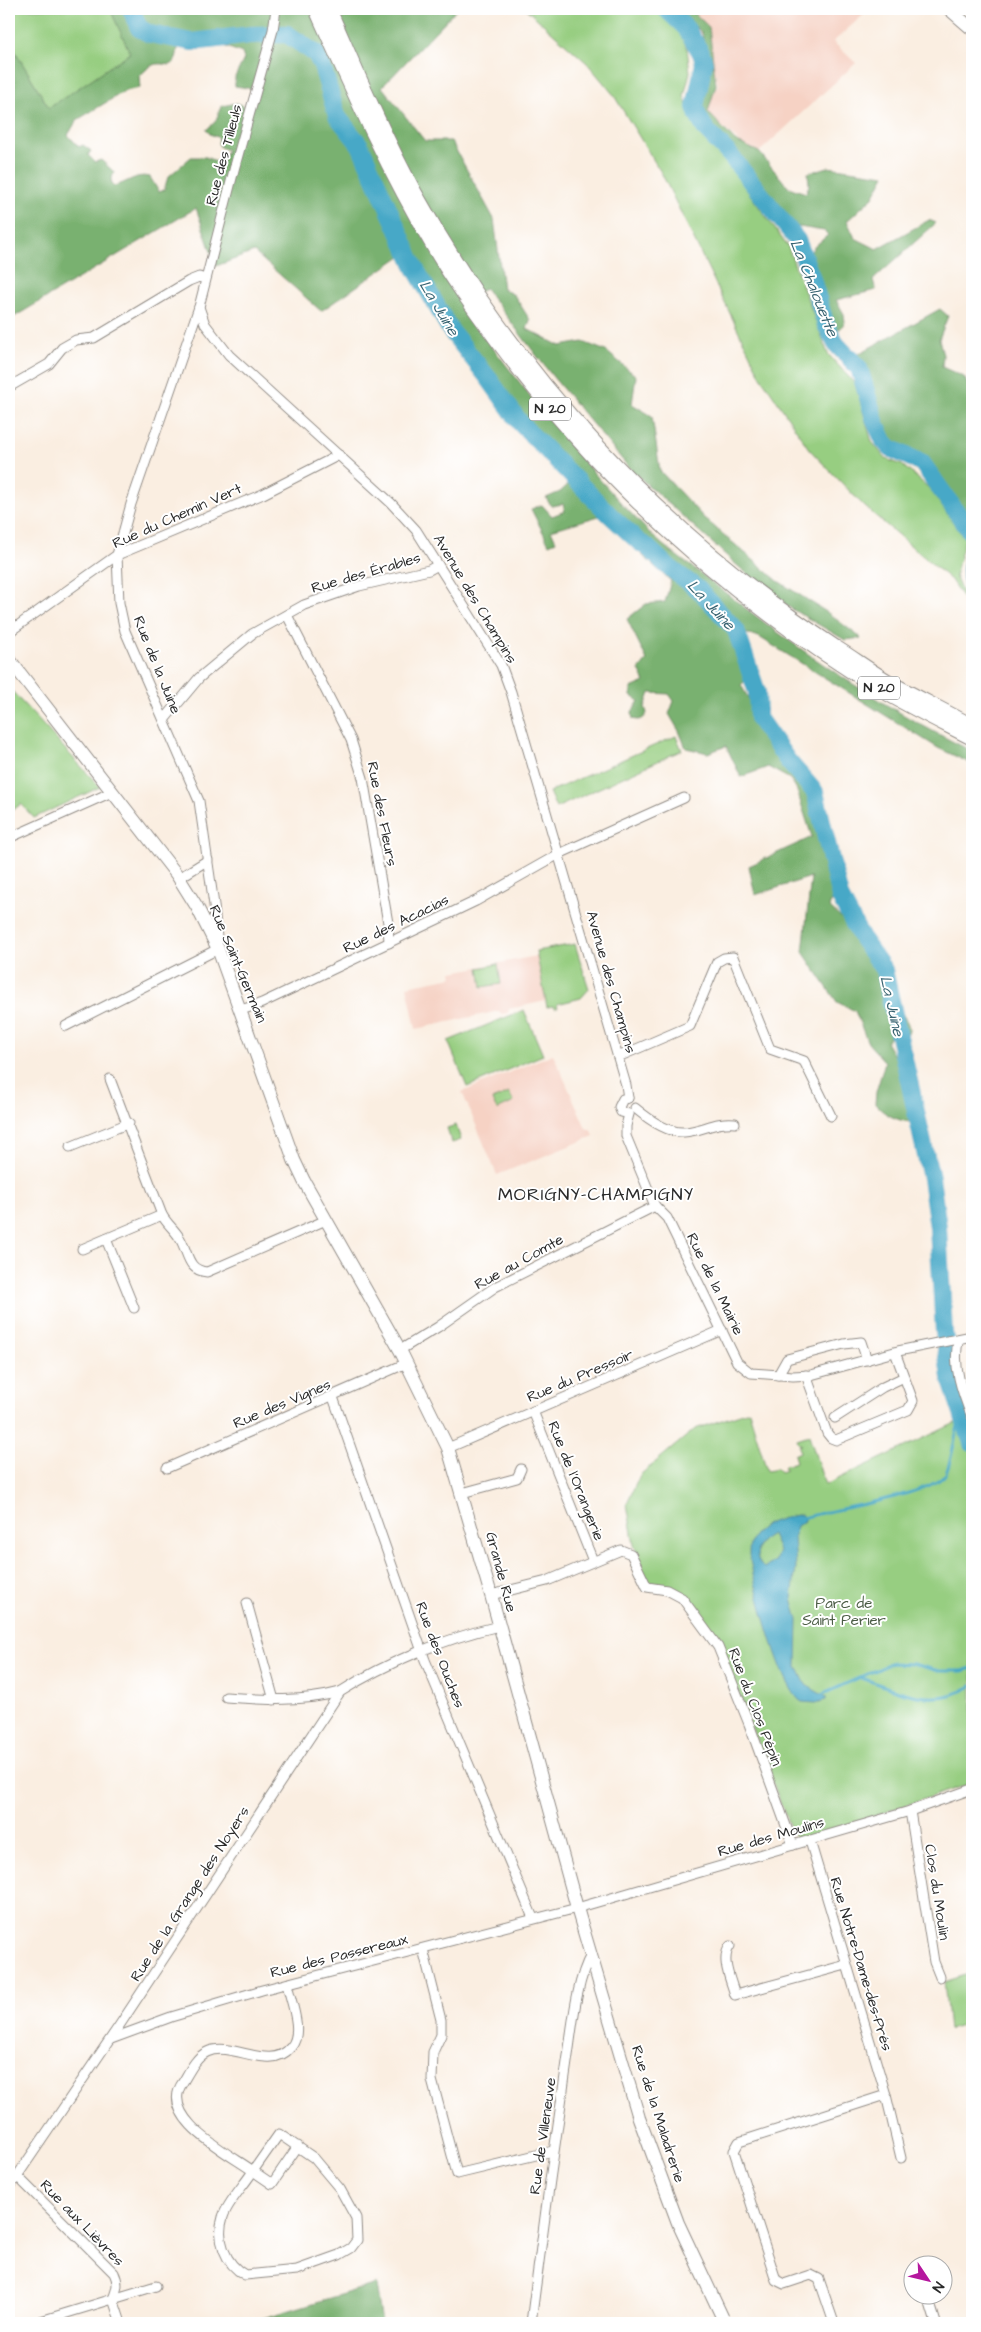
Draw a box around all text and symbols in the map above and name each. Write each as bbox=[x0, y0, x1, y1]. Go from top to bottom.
street label: Rue des Tilleuls bbox=[200, 102, 248, 208]
water label: La Chalouette bbox=[785, 236, 844, 341]
water label: La Juine bbox=[414, 276, 465, 341]
road number: N 20 bbox=[529, 398, 571, 420]
street label: Rue du Chemin Vert bbox=[109, 478, 245, 554]
street label: Avenue des Champins bbox=[428, 531, 522, 668]
street label: Rue des Érables bbox=[309, 547, 424, 599]
water label: La Juine bbox=[682, 575, 741, 636]
street label: Rue de la Juine bbox=[128, 613, 186, 717]
road number: N 20 bbox=[858, 676, 900, 700]
street label: Rue des Fleurs bbox=[362, 760, 403, 869]
street label: Rue des Acacias bbox=[340, 889, 453, 959]
street label: Rue Saint-Germain bbox=[204, 902, 272, 1027]
street label: Avenue des Champins bbox=[581, 908, 641, 1056]
water label: La Juine bbox=[874, 974, 910, 1040]
district label: MORIGNY-CHAMPIGNY bbox=[498, 1182, 694, 1207]
street label: Rue au Comte bbox=[471, 1229, 567, 1295]
street label: Rue de la Mairie bbox=[681, 1229, 749, 1339]
street label: Rue du Pressoir bbox=[524, 1344, 636, 1408]
street label: Rue des Vignes bbox=[230, 1374, 335, 1435]
street label: Rue de l'Orangerie bbox=[542, 1418, 610, 1544]
street label: Grande Rue bbox=[480, 1530, 522, 1614]
park label: Parc de Saint Perier bbox=[802, 1593, 886, 1631]
street label: Rue des Ouches bbox=[410, 1599, 470, 1711]
street label: Rue du Clos Pépin bbox=[723, 1645, 787, 1769]
street label: Rue de la Grange des Noyers bbox=[125, 1802, 256, 1986]
street label: Rue des Moulins bbox=[715, 1812, 827, 1862]
street label: Clos du Moulin bbox=[919, 1843, 955, 1942]
street label: Rue Notre-Dame-des-Prés bbox=[825, 1875, 898, 2054]
street label: Rue des Passereaux bbox=[268, 1929, 411, 1983]
street label: Rue de la Maladrerie bbox=[626, 2043, 690, 2185]
street label: Rue de Villeneuve bbox=[524, 2076, 562, 2196]
street label: Rue aux Lièvres bbox=[35, 2175, 129, 2271]
north arrow bbox=[904, 2254, 954, 2304]
text: N bbox=[927, 2278, 949, 2296]

